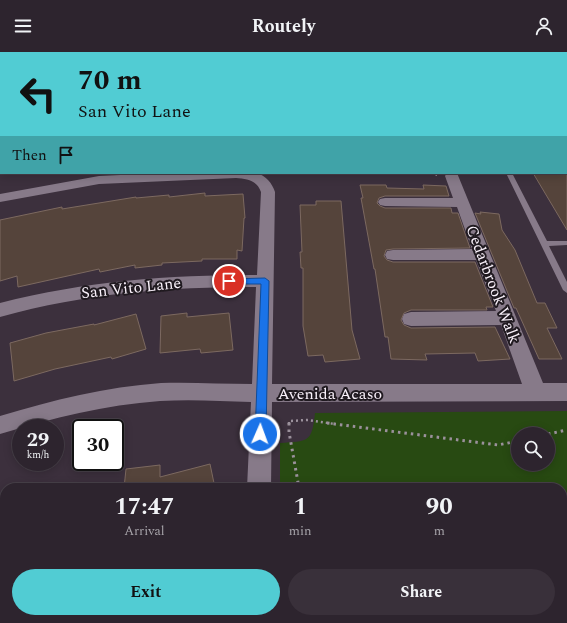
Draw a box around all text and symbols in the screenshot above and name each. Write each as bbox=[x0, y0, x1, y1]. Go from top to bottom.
text: Routely bbox=[252, 13, 315, 40]
icon: menu bbox=[12, 15, 34, 37]
icon: person bbox=[533, 15, 555, 37]
text: 70 m bbox=[78, 59, 142, 102]
icon: left bbox=[12, 68, 64, 120]
text: San Vito Lane bbox=[78, 98, 191, 125]
text: Then bbox=[12, 144, 47, 167]
icon: arrive bbox=[55, 144, 77, 166]
street label: Cedarbrook Walk bbox=[459, 222, 527, 347]
pin bbox=[212, 264, 246, 298]
icon: arrive bbox=[218, 270, 240, 292]
street label: San Vito Lane bbox=[80, 271, 182, 305]
street label: Avenida Acaso bbox=[278, 382, 382, 406]
position arrow bbox=[239, 413, 281, 455]
speed limit sign: 30 bbox=[72, 419, 124, 471]
text: 29 bbox=[27, 425, 49, 455]
map controls bbox=[511, 427, 555, 471]
button: search bbox=[511, 427, 555, 471]
text: km/h bbox=[27, 447, 49, 463]
text: 17:47 bbox=[114, 489, 175, 525]
text: 1 bbox=[293, 489, 307, 525]
text: 90 bbox=[426, 489, 453, 525]
text: Arrival bbox=[124, 521, 165, 541]
text: min bbox=[289, 521, 312, 541]
text: m bbox=[434, 521, 445, 541]
button: Exit bbox=[12, 569, 280, 615]
button: Share bbox=[288, 569, 555, 615]

